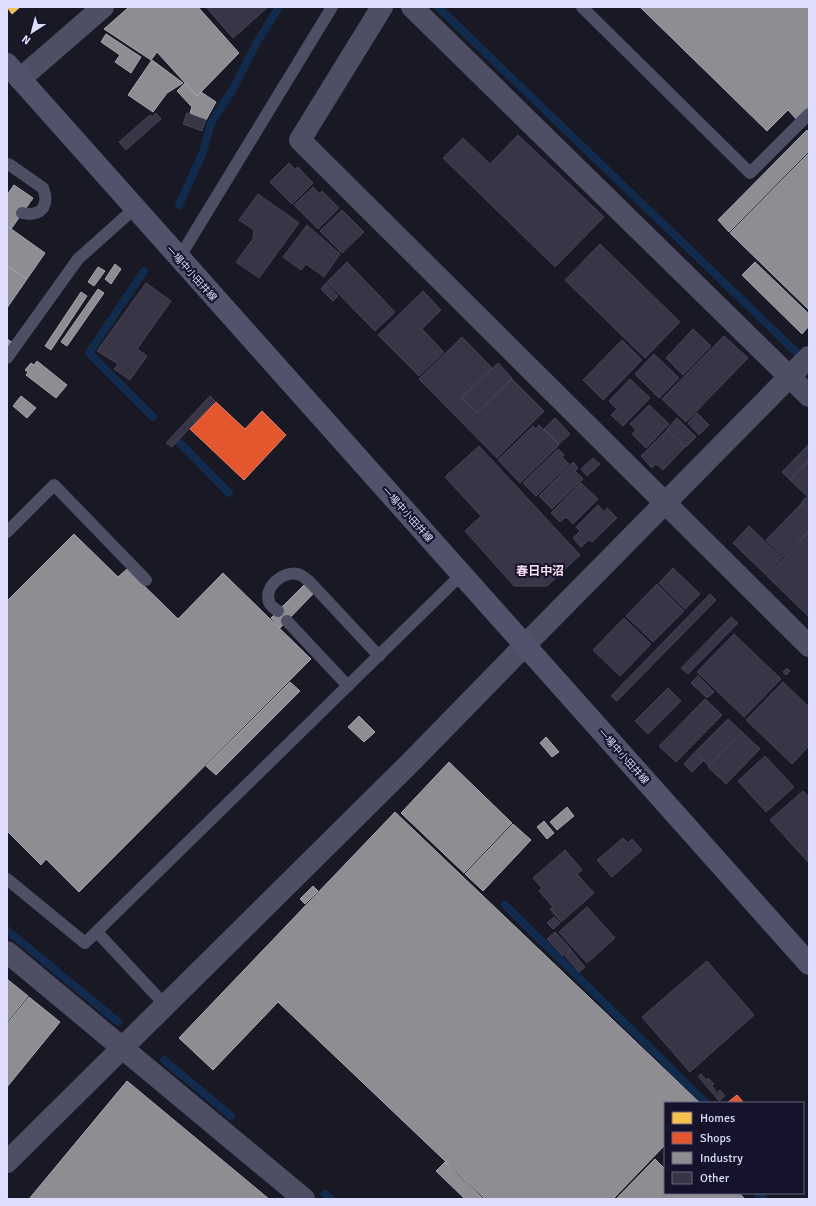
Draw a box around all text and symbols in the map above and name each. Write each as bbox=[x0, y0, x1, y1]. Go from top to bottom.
north arrow bbox=[12, 12, 52, 52]
text: N bbox=[19, 32, 33, 47]
street label: 一場中小田井線 bbox=[163, 244, 219, 304]
street label: 一場中小田井線 bbox=[379, 485, 435, 545]
district label: 春日中沼 bbox=[516, 564, 564, 579]
street label: 一場中小田井線 bbox=[595, 727, 651, 787]
legend bbox=[664, 1102, 804, 1194]
text: Homes bbox=[700, 1111, 735, 1126]
text: Shops bbox=[700, 1131, 731, 1146]
text: Industry bbox=[700, 1151, 743, 1166]
text: Other bbox=[700, 1171, 730, 1186]

